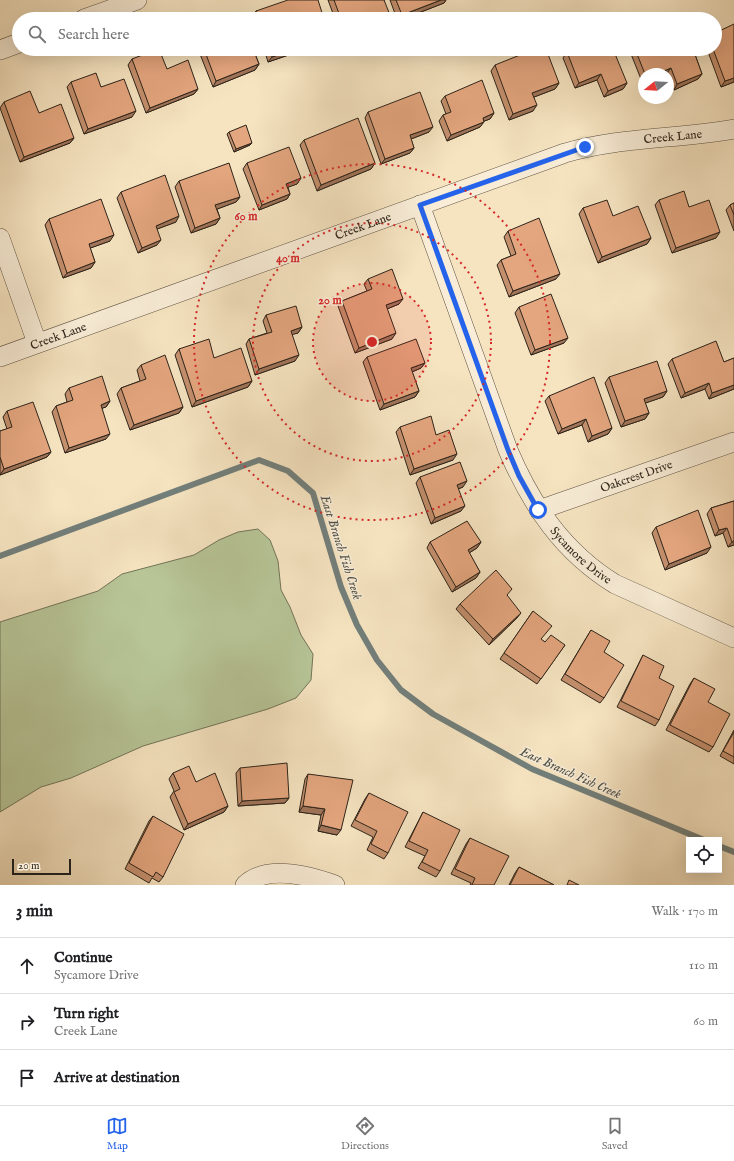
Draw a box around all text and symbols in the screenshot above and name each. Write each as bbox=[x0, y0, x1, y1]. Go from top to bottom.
search box bbox=[12, 12, 722, 56]
icon: search bbox=[26, 23, 48, 45]
text: Search here bbox=[58, 25, 129, 44]
north arrow bbox=[638, 68, 674, 104]
street label: Creek Lane bbox=[643, 127, 703, 147]
route end bbox=[576, 138, 594, 156]
text: 60 m bbox=[235, 209, 258, 224]
street label: Creek Lane bbox=[333, 209, 394, 243]
text: 40 m bbox=[276, 251, 301, 266]
text: 20 m bbox=[318, 293, 342, 308]
street label: Creek Lane bbox=[28, 319, 89, 353]
centre of rings bbox=[365, 335, 379, 349]
street label: Oakcrest Drive bbox=[598, 457, 675, 496]
water label: East Branch Fish Creek bbox=[315, 492, 366, 603]
route start bbox=[529, 501, 547, 519]
street label: Sycamore Drive bbox=[547, 524, 615, 588]
water label: East Branch Fish Creek bbox=[516, 743, 624, 804]
map controls bbox=[686, 837, 722, 873]
button: locate bbox=[686, 837, 722, 873]
scale bar bbox=[12, 857, 71, 876]
text: 20 m bbox=[18, 859, 39, 873]
text: 3 min bbox=[16, 901, 53, 922]
text: Walk · 170 m bbox=[652, 903, 718, 920]
text: Continue bbox=[54, 948, 112, 967]
icon: ahead bbox=[16, 955, 38, 977]
text: 110 m bbox=[689, 957, 718, 974]
text: Sycamore Drive bbox=[54, 967, 139, 984]
text: Turn right bbox=[54, 1004, 119, 1023]
icon: right bbox=[16, 1011, 38, 1033]
text: 60 m bbox=[693, 1013, 718, 1030]
text: Creek Lane bbox=[54, 1023, 118, 1040]
icon: arrive bbox=[16, 1067, 38, 1089]
text: Arrive at destination bbox=[54, 1068, 180, 1087]
tab: Map bbox=[106, 1115, 128, 1153]
tab: Directions bbox=[341, 1115, 389, 1153]
tab: Saved bbox=[602, 1115, 628, 1153]

